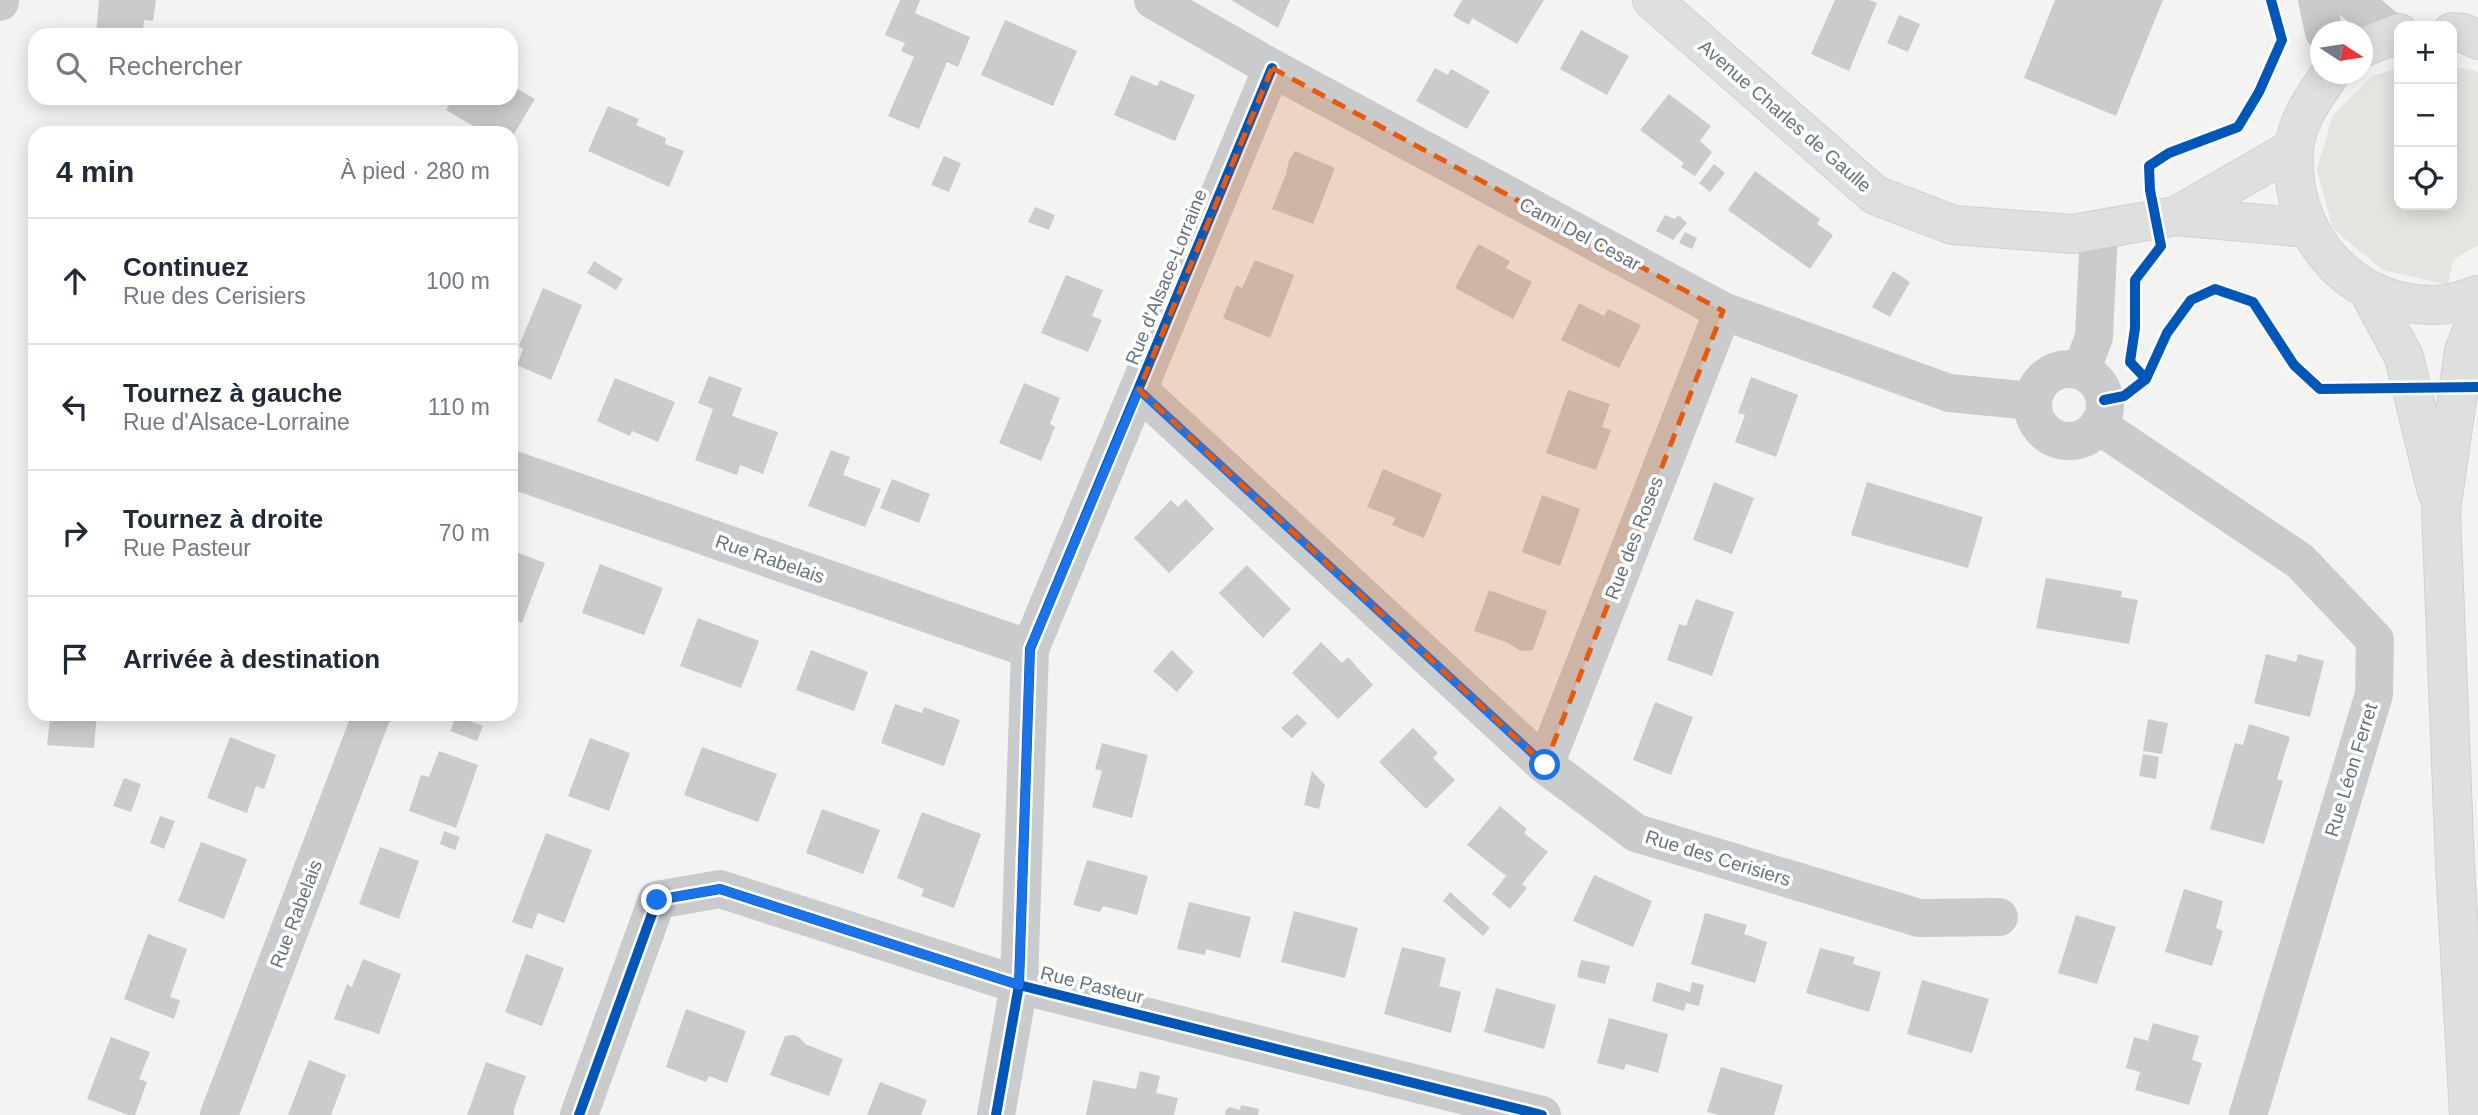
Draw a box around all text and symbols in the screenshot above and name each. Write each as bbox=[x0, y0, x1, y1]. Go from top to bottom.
north arrow bbox=[2310, 21, 2373, 84]
map controls bbox=[2394, 21, 2457, 210]
button: + bbox=[2394, 21, 2457, 84]
search box bbox=[28, 28, 518, 105]
street label: Avenue Charles de Gaulle bbox=[1695, 35, 1875, 197]
icon: search bbox=[52, 48, 90, 86]
text: Rechercher bbox=[108, 51, 242, 81]
button: − bbox=[2394, 84, 2457, 147]
button: locate bbox=[2394, 147, 2457, 210]
text: 4 min bbox=[56, 155, 134, 188]
text: À pied · 280 m bbox=[340, 158, 490, 184]
street label: Rue d'Alsace-Lorraine bbox=[1121, 186, 1211, 368]
street label: Cami Del Cesar bbox=[1516, 193, 1645, 275]
text: Continuez bbox=[123, 252, 249, 282]
icon: ahead bbox=[56, 262, 94, 300]
text: 100 m bbox=[426, 268, 490, 294]
text: Rue des Cerisiers bbox=[123, 283, 306, 309]
text: Tournez à gauche bbox=[123, 378, 342, 408]
icon: left bbox=[56, 388, 94, 426]
text: 110 m bbox=[428, 394, 490, 420]
text: Rue d'Alsace-Lorraine bbox=[123, 409, 350, 435]
street label: Rue des Roses bbox=[1601, 474, 1667, 602]
text: Tournez à droite bbox=[123, 504, 323, 534]
icon: right bbox=[56, 514, 94, 552]
text: 70 m bbox=[439, 520, 490, 546]
street label: Rue Rabelais bbox=[713, 531, 827, 587]
text: Rue Pasteur bbox=[123, 535, 251, 561]
icon: arrive bbox=[56, 640, 94, 678]
text: Arrivée à destination bbox=[123, 644, 380, 674]
street label: Rue Léon Ferret bbox=[2321, 700, 2381, 839]
route start bbox=[1529, 749, 1560, 780]
street label: Rue des Cerisiers bbox=[1643, 826, 1793, 890]
street label: Rue Rabelais bbox=[266, 857, 326, 971]
route end bbox=[641, 884, 672, 915]
street label: Rue Pasteur bbox=[1038, 962, 1146, 1008]

